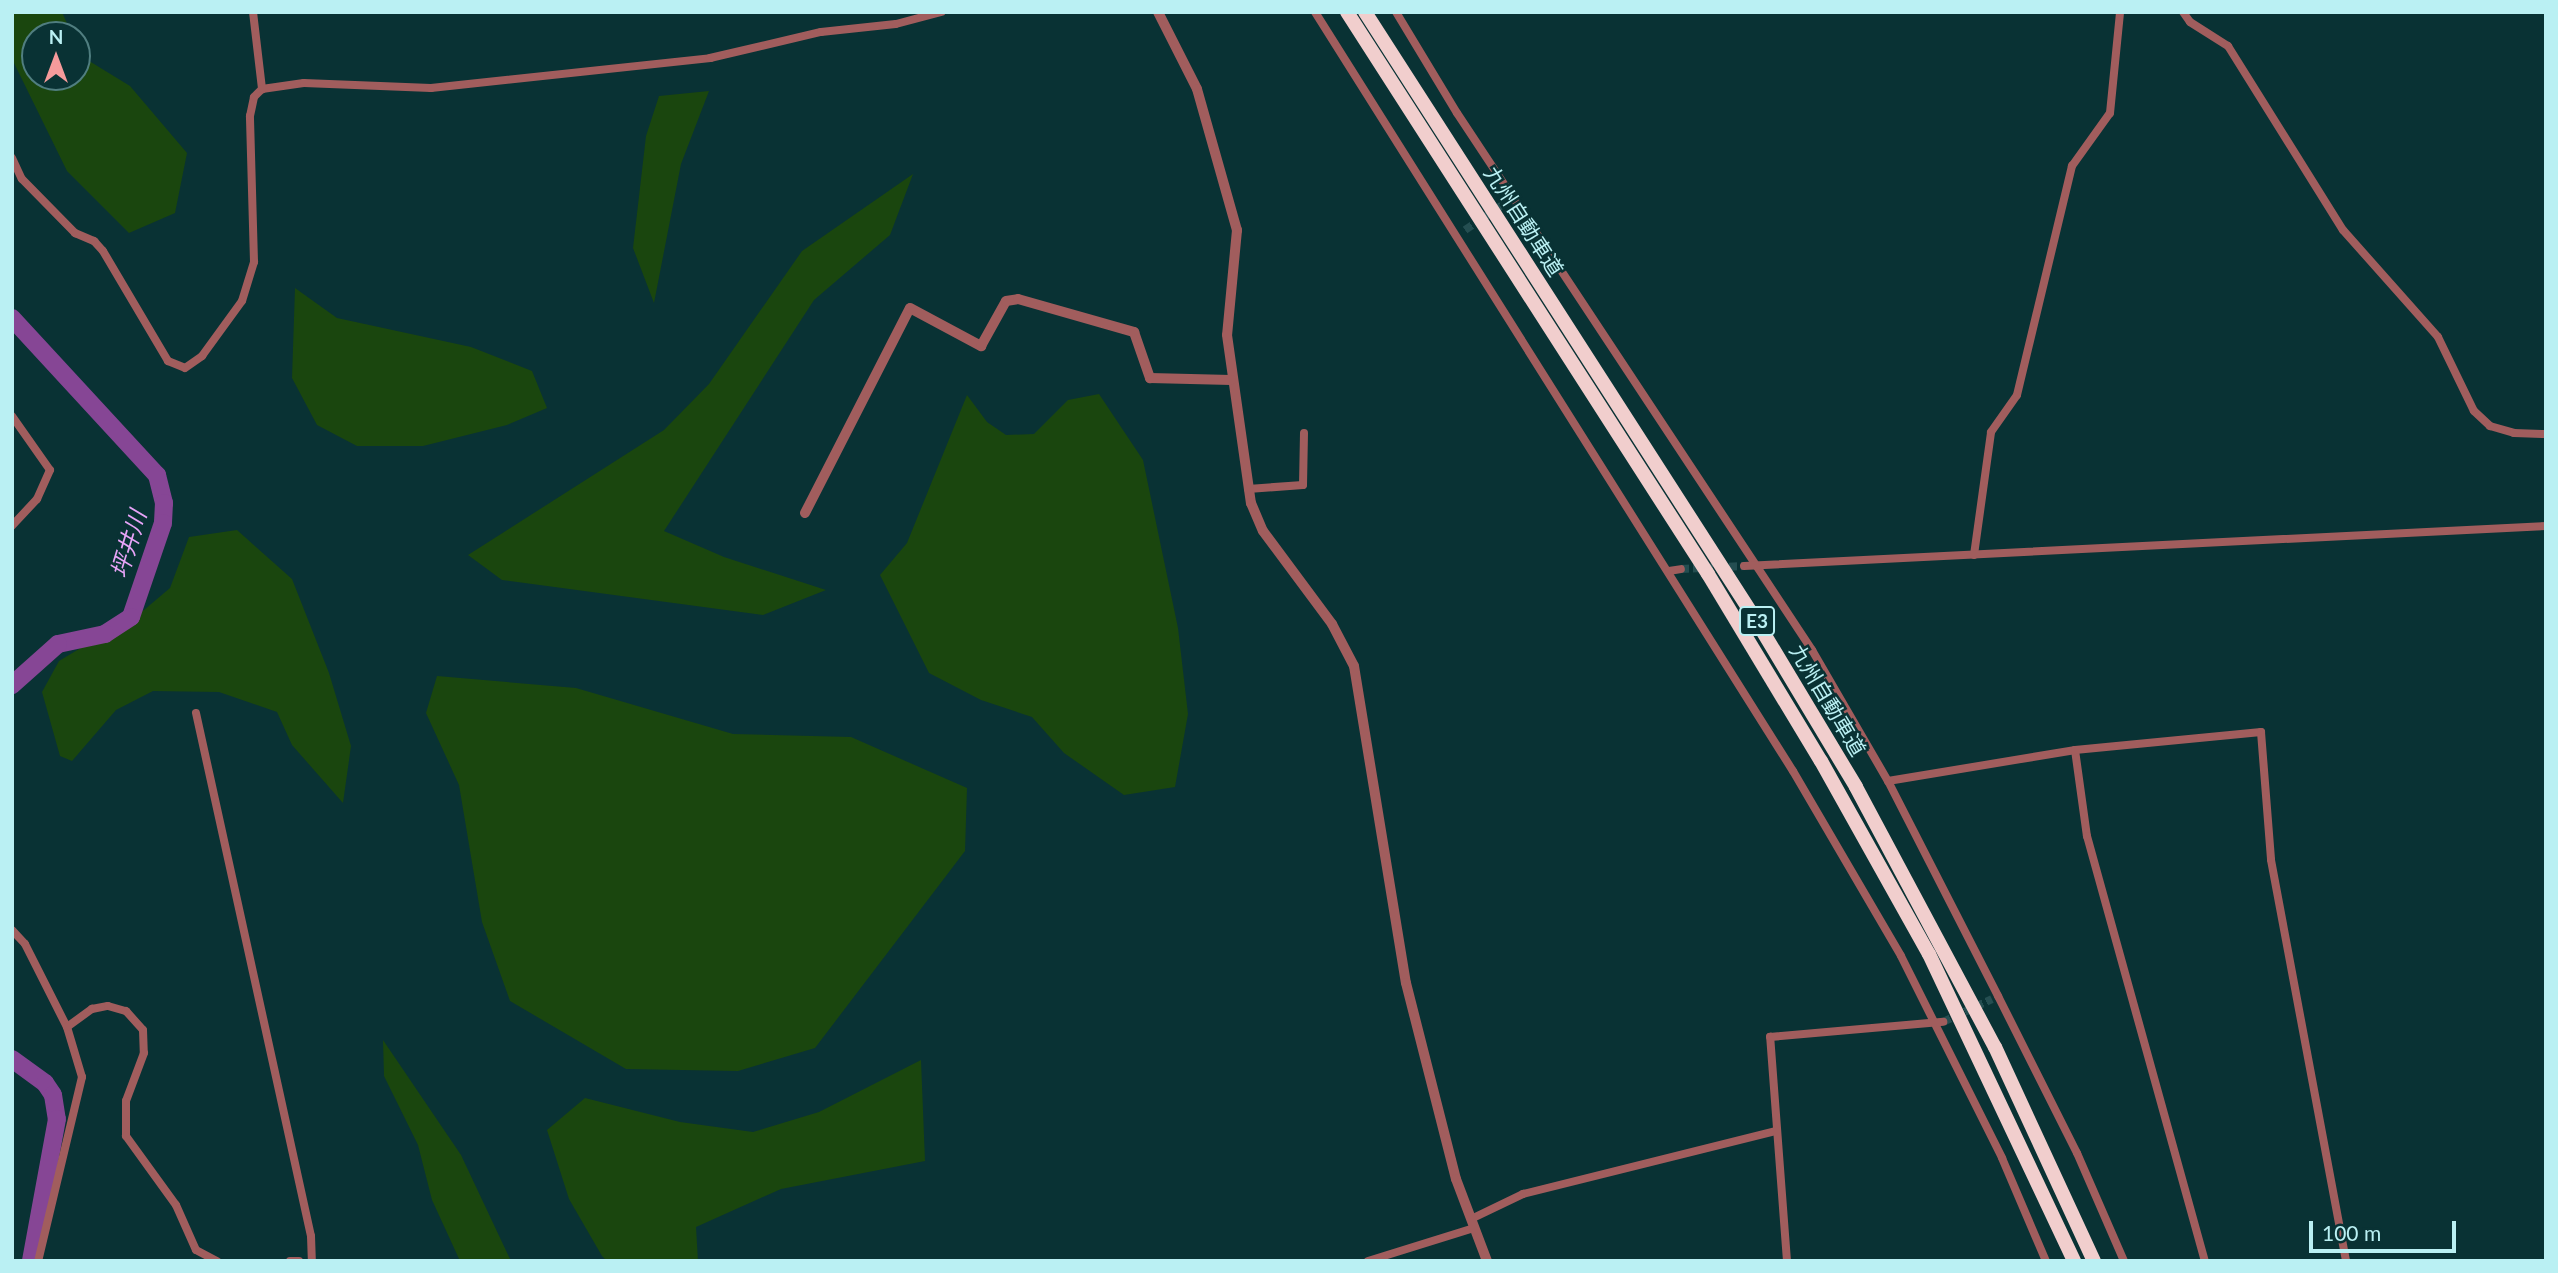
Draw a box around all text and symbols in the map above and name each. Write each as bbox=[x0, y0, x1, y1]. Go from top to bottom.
north arrow bbox=[21, 21, 91, 91]
text: N bbox=[49, 25, 63, 48]
street label: 九州自動車道 bbox=[1479, 161, 1569, 281]
water label: 坪井川 bbox=[105, 507, 151, 581]
road number: E3 bbox=[1738, 606, 1776, 636]
street label: 九州自動車道 bbox=[1785, 640, 1871, 760]
scale bar bbox=[2313, 1206, 2460, 1250]
text: 100 m bbox=[2322, 1220, 2381, 1245]

